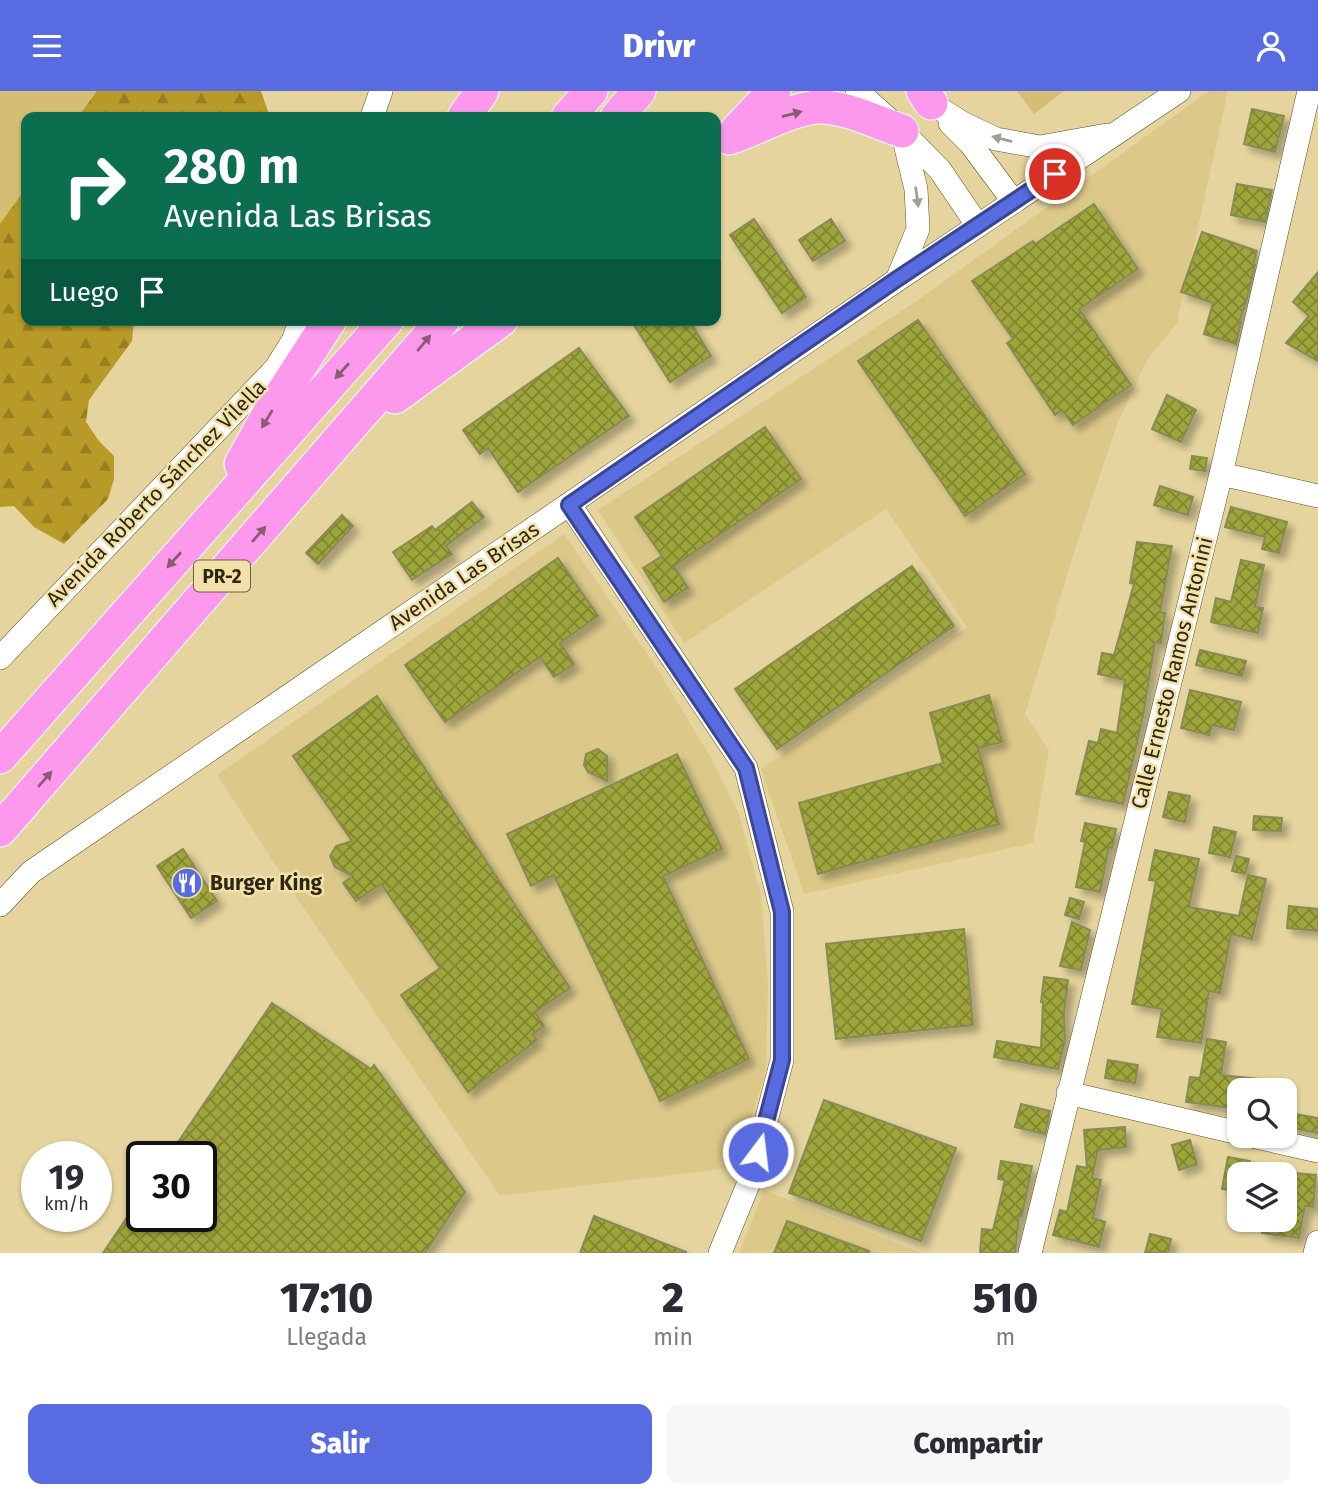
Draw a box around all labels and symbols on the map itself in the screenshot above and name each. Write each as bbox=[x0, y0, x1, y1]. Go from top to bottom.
one-way arrow bbox=[781, 108, 803, 119]
one-way arrow bbox=[991, 133, 1013, 144]
pin bbox=[1025, 144, 1085, 204]
one-way arrow bbox=[912, 186, 923, 208]
one-way arrow bbox=[416, 335, 431, 352]
one-way arrow bbox=[334, 362, 350, 380]
street label: Avenida Roberto Sánchez Vilella bbox=[41, 374, 271, 612]
one-way arrow bbox=[260, 409, 273, 428]
street label: Avenida Las Brisas bbox=[384, 516, 544, 636]
one-way arrow bbox=[251, 525, 267, 543]
street label: Calle Ernesto Ramos Antonini bbox=[1126, 534, 1218, 812]
one-way arrow bbox=[167, 551, 182, 568]
road number: PR-2 bbox=[194, 561, 250, 591]
one-way arrow bbox=[37, 770, 53, 788]
restaurant icon: Burger King bbox=[170, 866, 204, 900]
place label: Burger King bbox=[210, 870, 323, 896]
position arrow bbox=[721, 1115, 795, 1189]
speed limit sign: 30 bbox=[126, 1141, 217, 1232]

